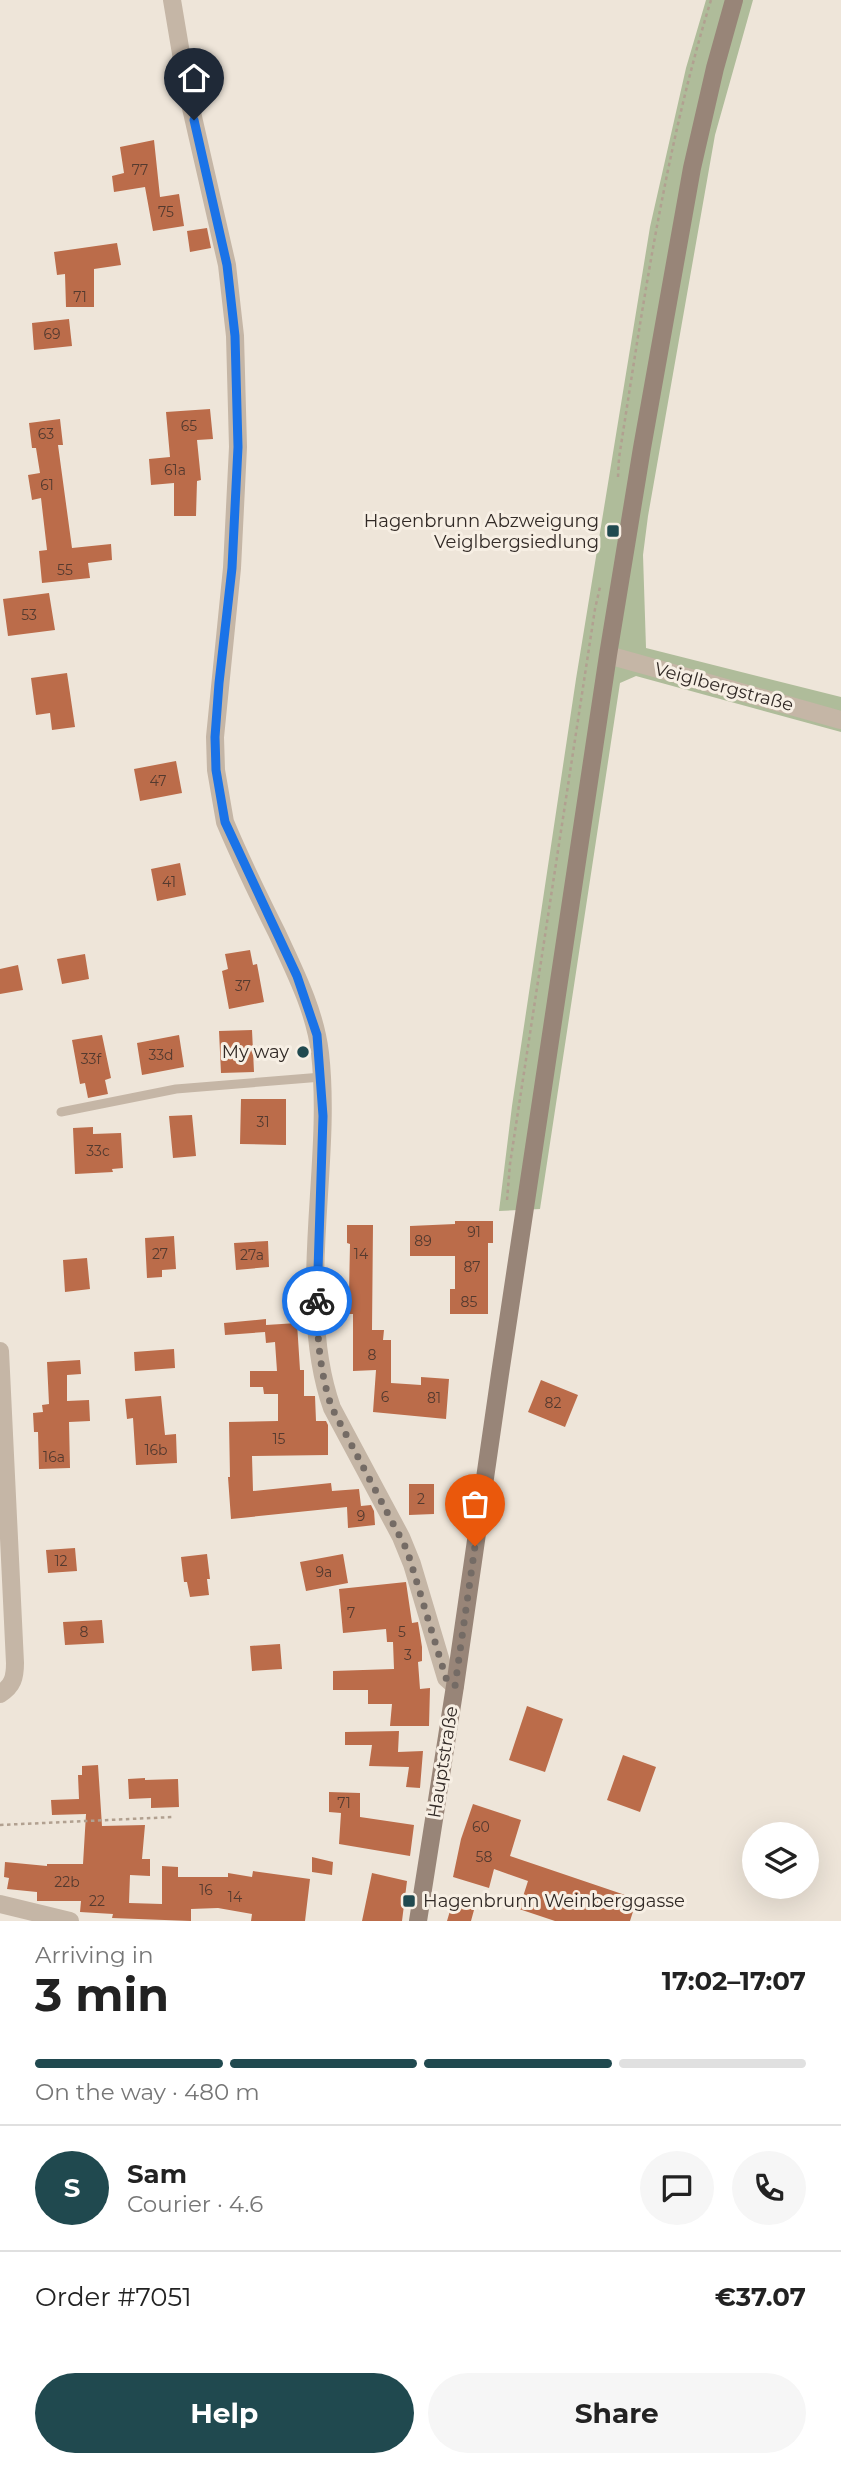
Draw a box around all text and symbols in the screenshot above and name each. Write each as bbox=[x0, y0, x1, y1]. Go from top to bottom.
pin bbox=[164, 48, 224, 120]
icon: home bbox=[175, 59, 213, 97]
house number: 77 bbox=[132, 161, 148, 179]
house number: 75 bbox=[158, 203, 174, 221]
house number: 71 bbox=[73, 288, 87, 306]
house number: 69 bbox=[43, 325, 61, 343]
house number: 65 bbox=[181, 417, 197, 435]
house number: 63 bbox=[38, 425, 54, 443]
house number: 61a bbox=[164, 461, 186, 479]
house number: 61 bbox=[40, 476, 54, 494]
place label: Hagenbrunn Abzweigung Veiglbergsiedlung bbox=[364, 510, 599, 553]
marker: Hagenbrunn Abzweigung Veiglbergsiedlung bbox=[605, 523, 621, 539]
house number: 55 bbox=[57, 561, 73, 579]
house number: 53 bbox=[21, 606, 37, 624]
street label: Veiglbergstraße bbox=[652, 658, 796, 716]
house number: 47 bbox=[150, 772, 166, 790]
house number: 41 bbox=[162, 873, 176, 891]
house number: 37 bbox=[235, 977, 251, 995]
place label: My way bbox=[222, 1041, 289, 1063]
marker: My way bbox=[295, 1044, 311, 1060]
house number: 33d bbox=[148, 1046, 174, 1064]
house number: 33f bbox=[81, 1050, 102, 1068]
house number: 31 bbox=[257, 1113, 269, 1131]
house number: 33c bbox=[86, 1142, 110, 1160]
house number: 91 bbox=[467, 1223, 481, 1241]
house number: 89 bbox=[414, 1232, 432, 1250]
house number: 27 bbox=[152, 1245, 168, 1263]
house number: 14 bbox=[354, 1245, 369, 1263]
house number: 27a bbox=[240, 1246, 264, 1264]
house number: 87 bbox=[463, 1258, 481, 1276]
courier bbox=[282, 1266, 352, 1336]
icon: bike bbox=[298, 1282, 336, 1320]
house number: 85 bbox=[461, 1293, 478, 1311]
house number: 8 bbox=[368, 1346, 377, 1364]
house number: 6 bbox=[381, 1388, 390, 1406]
house number: 81 bbox=[427, 1389, 441, 1407]
house number: 82 bbox=[545, 1394, 561, 1412]
house number: 15 bbox=[273, 1430, 286, 1448]
house number: 16b bbox=[144, 1441, 168, 1459]
house number: 16a bbox=[43, 1448, 65, 1466]
pin bbox=[445, 1474, 505, 1546]
icon: bag bbox=[456, 1485, 494, 1523]
house number: 2 bbox=[417, 1490, 425, 1508]
house number: 9 bbox=[357, 1507, 365, 1525]
house number: 12 bbox=[54, 1552, 68, 1570]
house number: 9a bbox=[316, 1563, 332, 1581]
house number: 7 bbox=[347, 1604, 355, 1622]
house number: 8 bbox=[80, 1623, 89, 1641]
house number: 5 bbox=[398, 1623, 406, 1641]
house number: 3 bbox=[404, 1646, 412, 1664]
street label: Hauptstraße bbox=[423, 1704, 463, 1820]
house number: 71 bbox=[337, 1794, 351, 1812]
house number: 60 bbox=[472, 1818, 490, 1836]
map controls bbox=[742, 1822, 819, 1899]
button: layers bbox=[742, 1822, 819, 1899]
house number: 58 bbox=[476, 1848, 492, 1866]
house number: 22b bbox=[54, 1873, 80, 1891]
house number: 16 bbox=[199, 1881, 213, 1899]
house number: 14 bbox=[228, 1888, 243, 1906]
place label: Hagenbrunn Weinberggasse bbox=[423, 1890, 685, 1912]
house number: 22 bbox=[89, 1892, 105, 1910]
marker: Hagenbrunn Weinberggasse bbox=[401, 1893, 417, 1909]
text: Arriving in bbox=[35, 1941, 154, 1969]
text: 17:02–17:07 bbox=[662, 1965, 806, 1997]
text: 3 min bbox=[35, 1966, 169, 2023]
text: On the way · 480 m bbox=[35, 2078, 260, 2106]
button: chat bbox=[640, 2151, 714, 2225]
button: phone bbox=[732, 2151, 806, 2225]
text: Sam bbox=[127, 2158, 187, 2190]
text: S bbox=[64, 2172, 80, 2204]
text: Courier · 4.6 bbox=[127, 2190, 263, 2218]
text: Order #7051 bbox=[35, 2281, 192, 2313]
text: €37.07 bbox=[715, 2281, 806, 2313]
button: Help bbox=[35, 2373, 414, 2453]
button: Share bbox=[428, 2373, 806, 2453]

